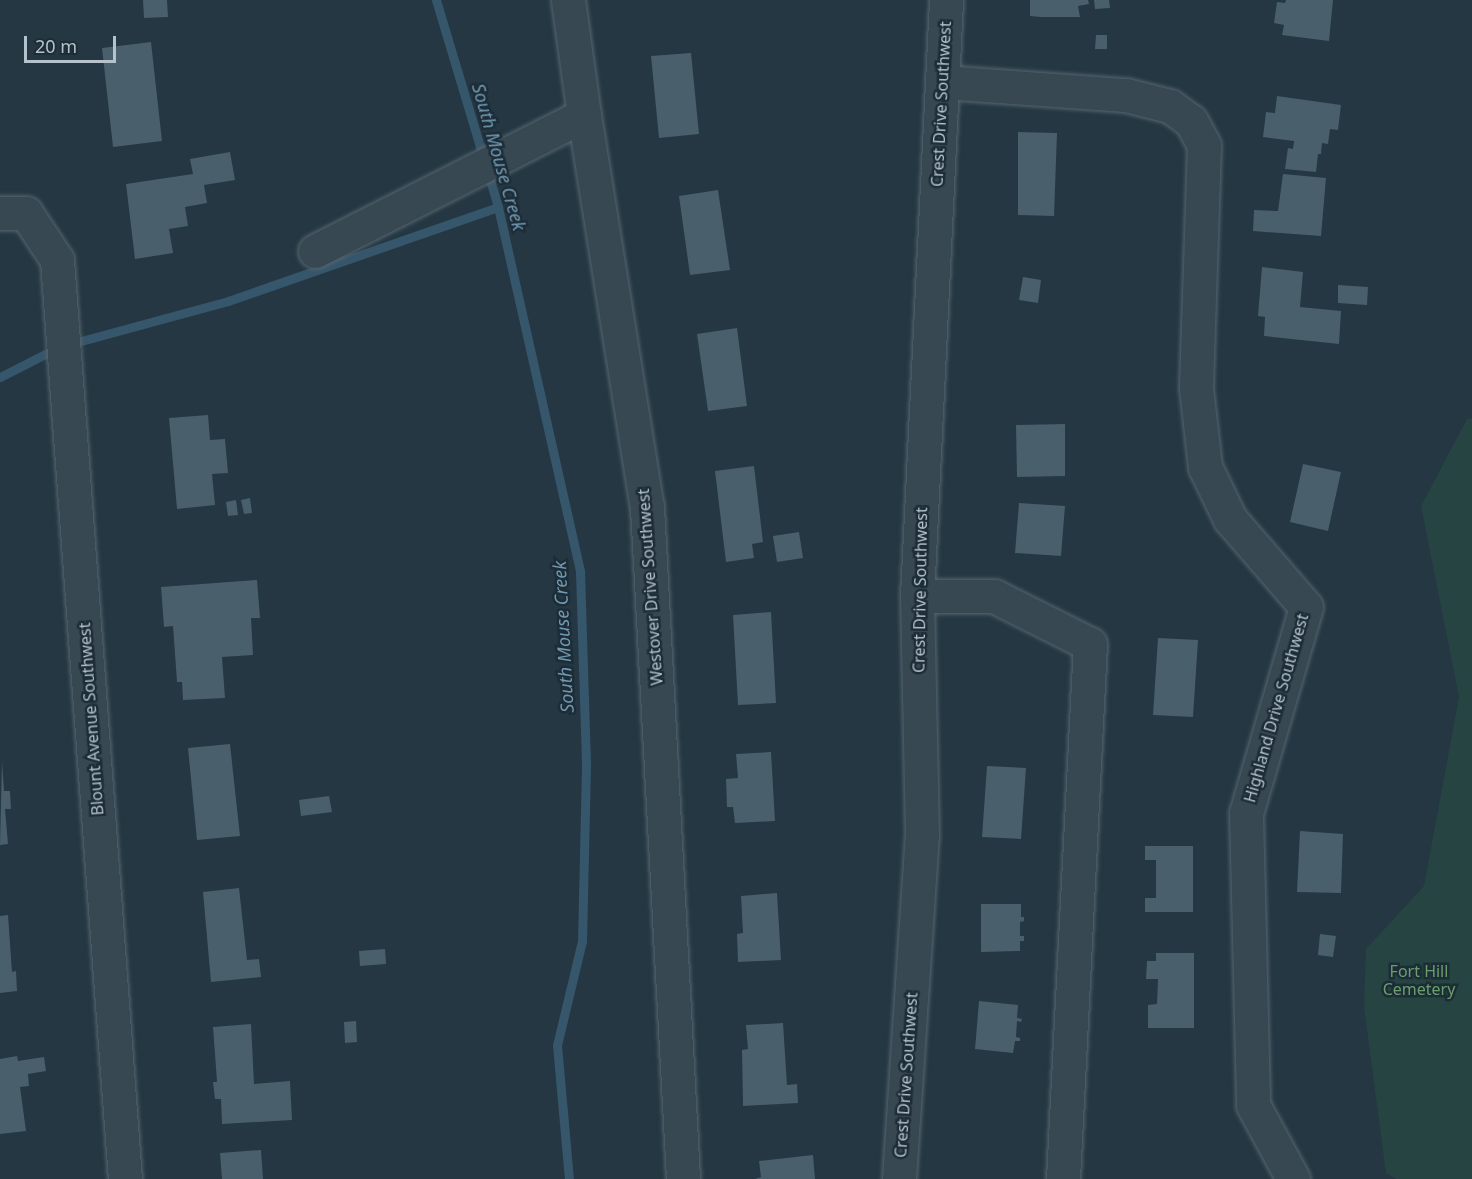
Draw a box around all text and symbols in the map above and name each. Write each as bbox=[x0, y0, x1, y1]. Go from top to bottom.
street label: Crest Drive Southwest bbox=[927, 21, 955, 187]
scale bar bbox=[27, 24, 118, 62]
text: 20 m bbox=[35, 34, 77, 58]
water label: South Mouse Creek bbox=[468, 81, 530, 233]
street label: Westover Drive Southwest bbox=[634, 488, 666, 686]
street label: Crest Drive Southwest bbox=[909, 507, 931, 673]
water label: South Mouse Creek bbox=[548, 560, 578, 714]
street label: Highland Drive Southwest bbox=[1240, 611, 1312, 805]
street label: Blount Avenue Southwest bbox=[75, 622, 107, 816]
park label: Fort Hill Cemetery bbox=[1383, 961, 1455, 999]
street label: Crest Drive Southwest bbox=[891, 992, 921, 1158]

